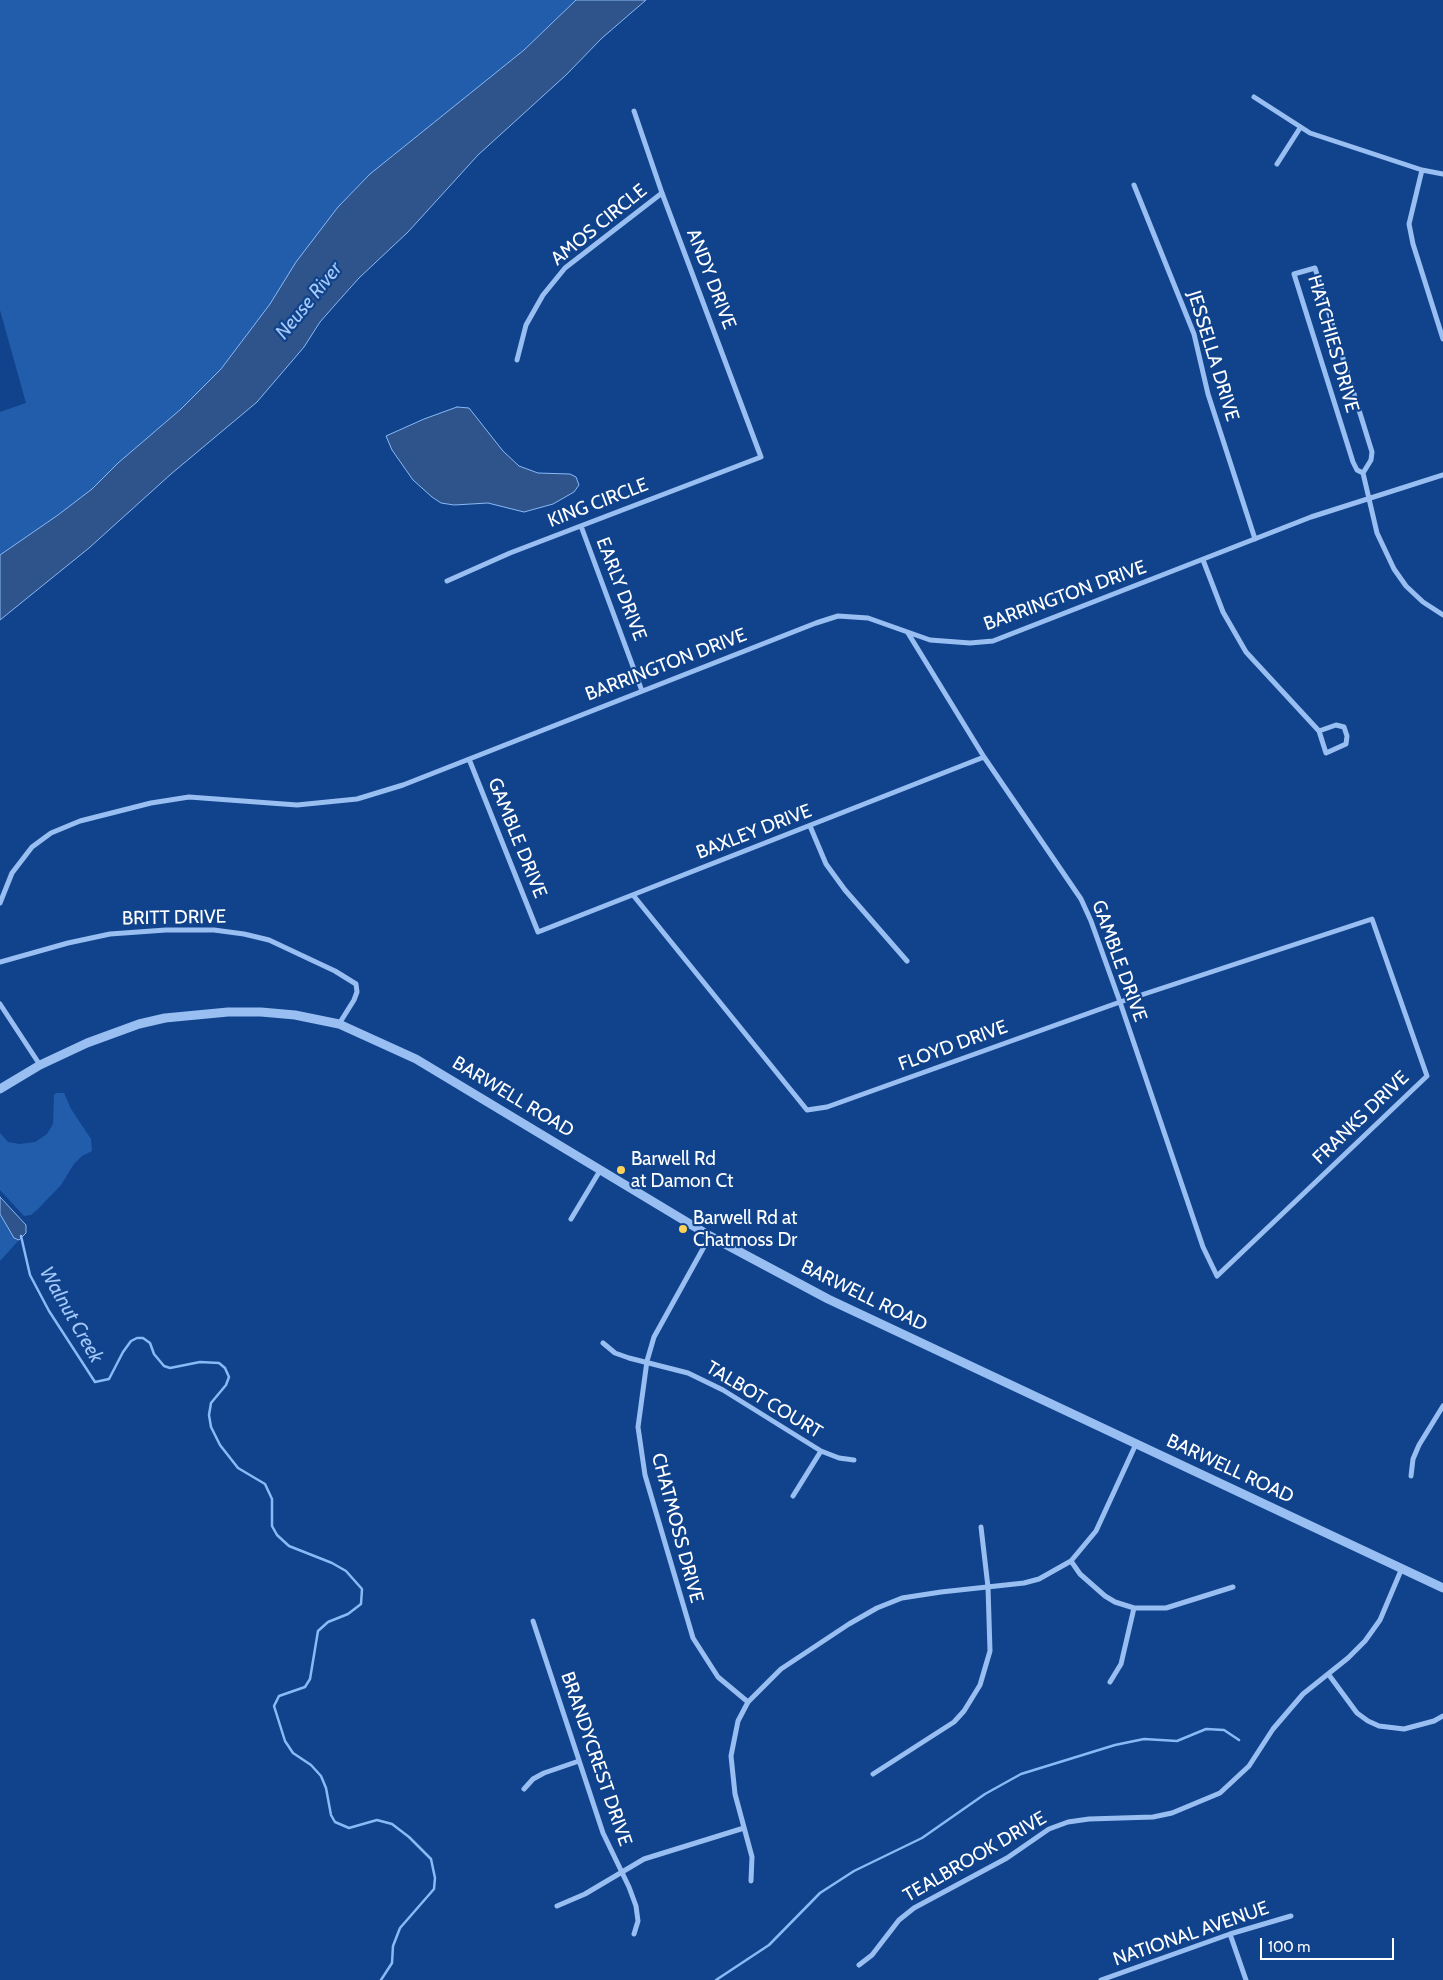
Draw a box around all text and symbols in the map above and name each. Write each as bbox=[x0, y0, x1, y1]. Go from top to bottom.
street label: AMOS CIRCLE bbox=[546, 179, 652, 271]
street label: ANDY DRIVE bbox=[681, 226, 741, 332]
water label: Neuse River bbox=[271, 258, 347, 344]
street label: HATCHIES DRIVE bbox=[1302, 273, 1364, 415]
street label: JESSELLA DRIVE bbox=[1182, 288, 1244, 424]
street label: KING CIRCLE bbox=[545, 473, 651, 533]
street label: EARLY DRIVE bbox=[591, 534, 651, 644]
street label: BARRINGTON DRIVE bbox=[981, 556, 1149, 636]
street label: BARRINGTON DRIVE bbox=[582, 624, 750, 706]
street label: GAMBLE DRIVE bbox=[483, 775, 551, 901]
street label: BAXLEY DRIVE bbox=[693, 800, 815, 864]
street label: GAMBLE DRIVE bbox=[1086, 897, 1152, 1025]
street label: BRITT DRIVE bbox=[122, 906, 226, 930]
street label: FLOYD DRIVE bbox=[895, 1016, 1011, 1076]
street label: BARWELL ROAD bbox=[448, 1052, 578, 1142]
street label: FRANKS DRIVE bbox=[1308, 1066, 1414, 1170]
place label: Barwell Rd at Damon Ct bbox=[631, 1148, 733, 1192]
marker: Barwell Rd at Damon Ct bbox=[615, 1164, 627, 1176]
place label: Barwell Rd at Chatmoss Dr bbox=[693, 1207, 797, 1251]
marker: Barwell Rd at Chatmoss Dr bbox=[677, 1223, 689, 1235]
street label: BARWELL ROAD bbox=[797, 1256, 931, 1336]
water label: Walnut Creek bbox=[34, 1263, 108, 1367]
street label: TALBOT COURT bbox=[702, 1356, 826, 1444]
street label: BARWELL ROAD bbox=[1163, 1430, 1297, 1508]
street label: CHATMOSS DRIVE bbox=[646, 1451, 708, 1605]
street label: BRANDYCREST DRIVE bbox=[555, 1669, 637, 1849]
street label: TEALBROOK DRIVE bbox=[900, 1807, 1050, 1907]
street label: NATIONAL AVENUE bbox=[1110, 1897, 1272, 1971]
scale bar bbox=[1263, 1928, 1397, 1960]
text: 100 m bbox=[1268, 1938, 1310, 1956]

